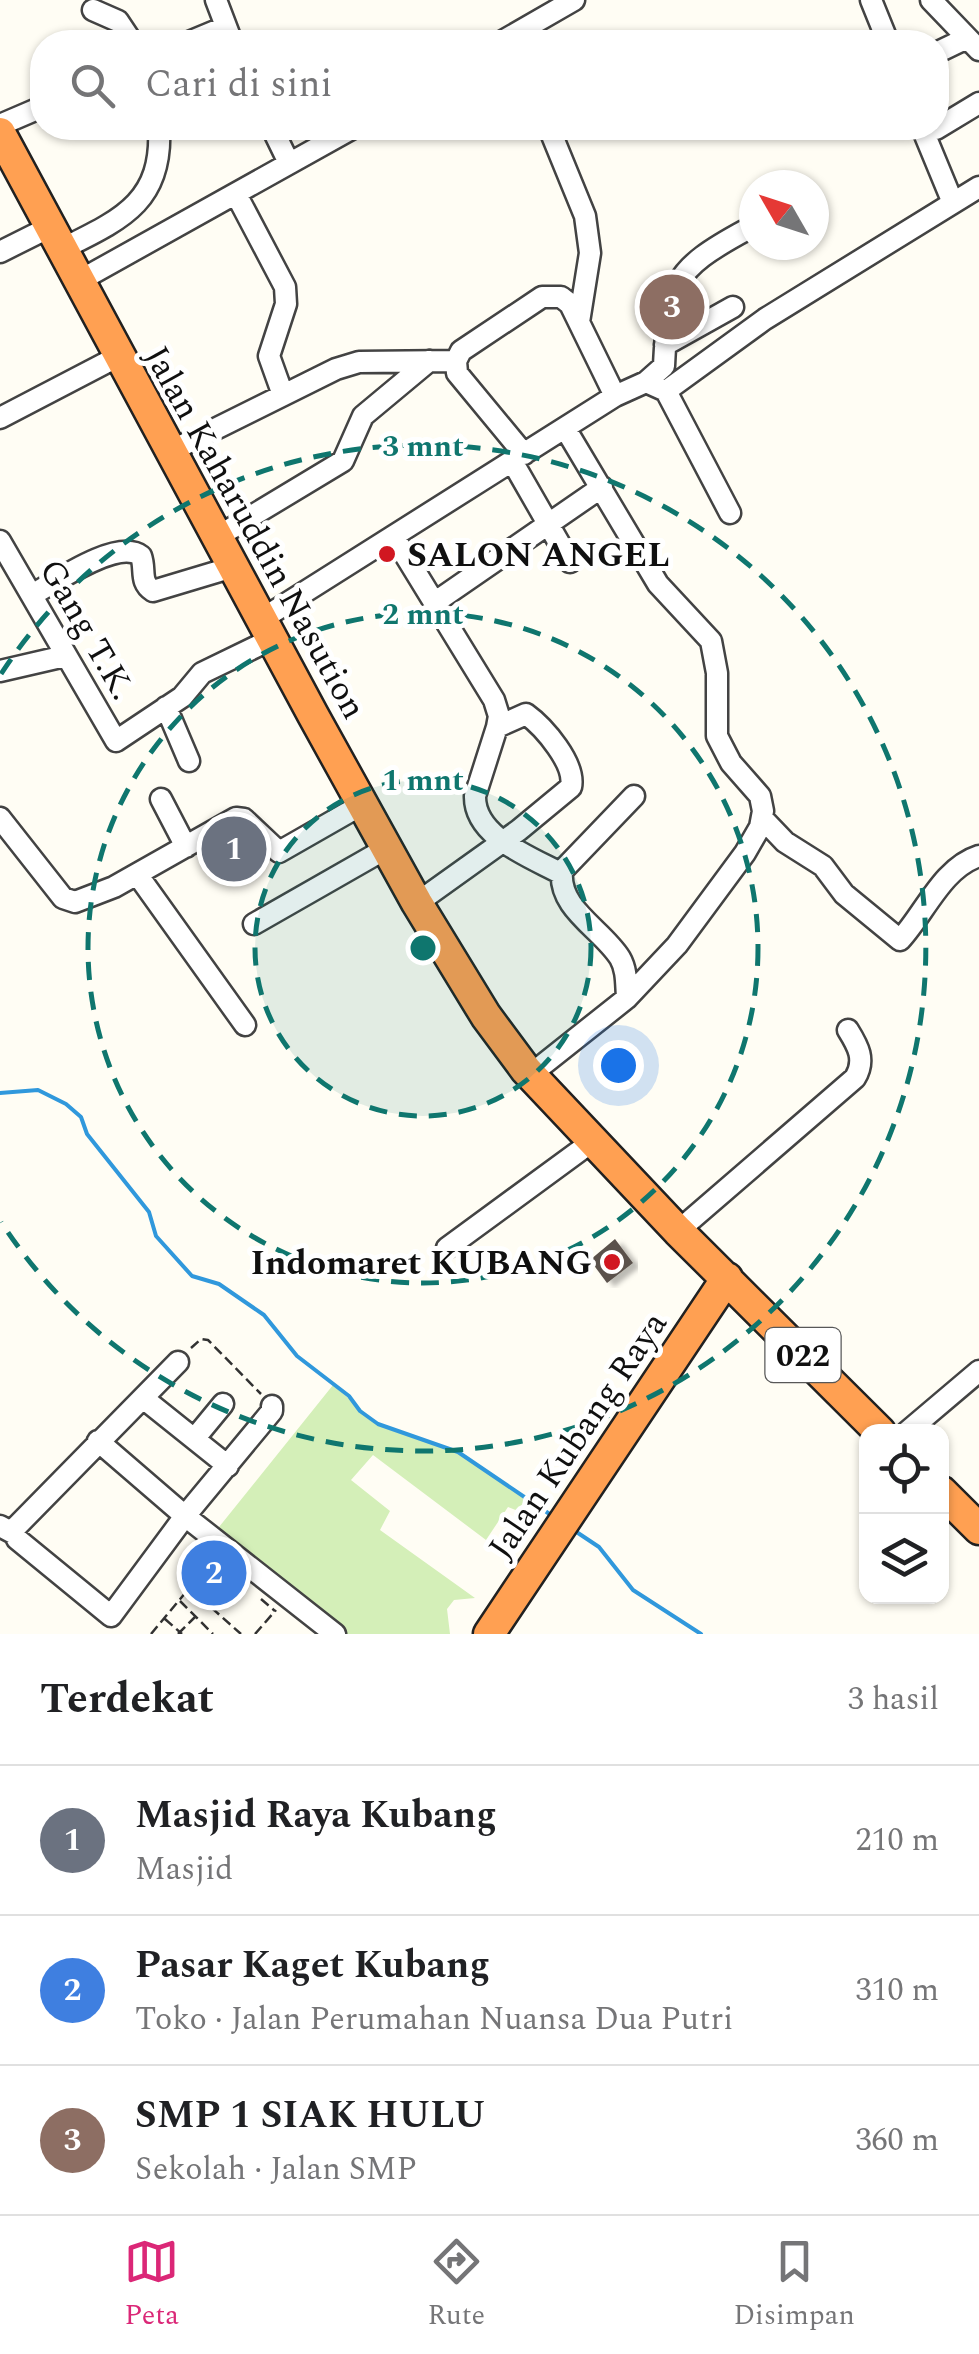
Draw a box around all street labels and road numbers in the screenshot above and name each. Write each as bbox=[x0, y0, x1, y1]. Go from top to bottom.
street label: Jalan Kaharuddin Nasution bbox=[130, 336, 380, 729]
street label: Gang T.K. bbox=[25, 549, 149, 710]
street label: Jalan Kubang Raya bbox=[475, 1301, 681, 1570]
road number: 022 bbox=[766, 1328, 840, 1382]

